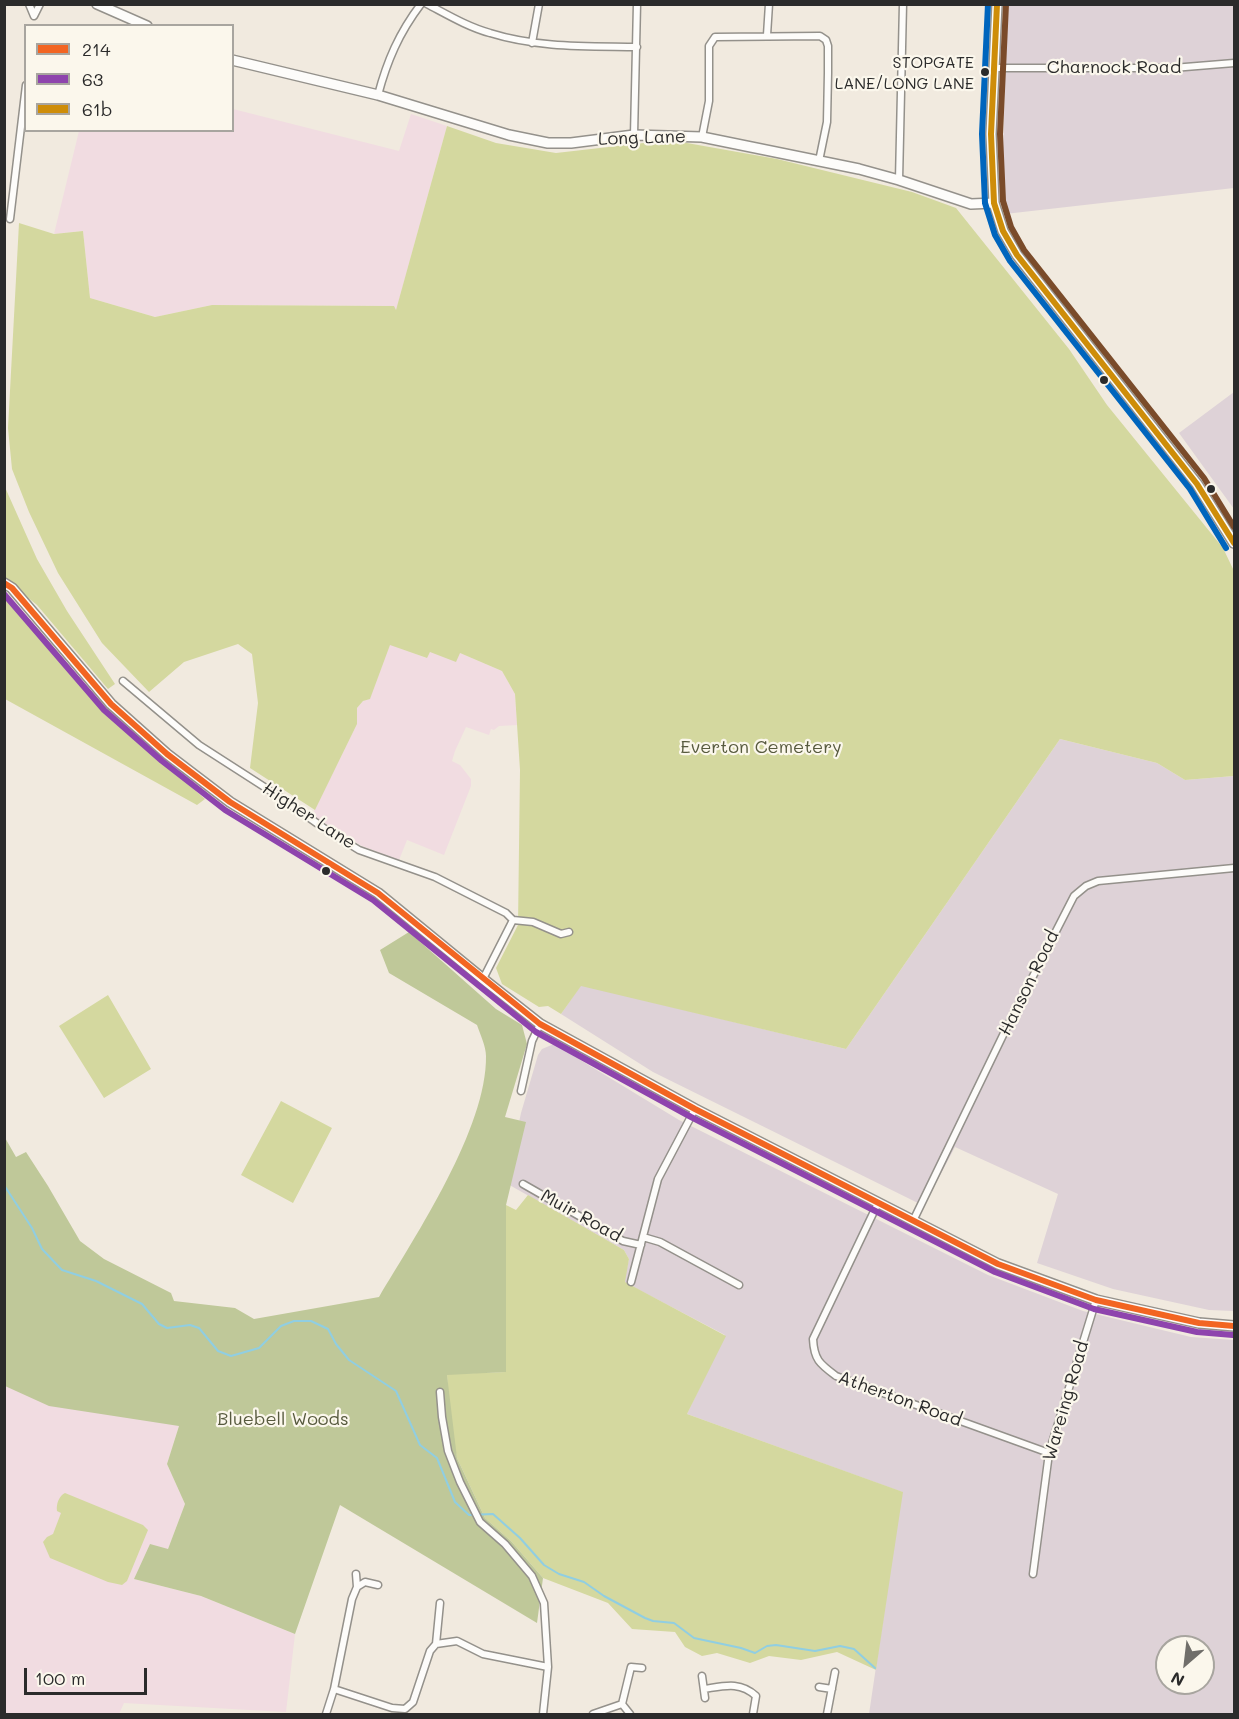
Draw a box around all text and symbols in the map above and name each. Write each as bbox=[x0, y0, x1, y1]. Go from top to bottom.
legend bbox=[24, 24, 234, 132]
text: 214 bbox=[82, 37, 111, 61]
place label: STOPGATE LANE/LONG LANE bbox=[835, 53, 974, 91]
street label: Charnock Road bbox=[1047, 56, 1181, 78]
marker: STOPGATE LANE/LONG LANE bbox=[979, 66, 991, 78]
text: 63 bbox=[82, 67, 103, 91]
text: 61b bbox=[82, 97, 112, 121]
street label: Long Lane bbox=[598, 126, 686, 150]
unlabelled marker bbox=[1098, 374, 1110, 386]
unlabelled marker bbox=[1205, 483, 1217, 495]
park label: Everton Cemetery bbox=[680, 736, 842, 758]
street label: Higher Lane bbox=[258, 778, 360, 854]
unlabelled marker bbox=[320, 865, 332, 877]
street label: Hanson Road bbox=[994, 927, 1064, 1039]
street label: Muir Road bbox=[537, 1185, 625, 1247]
street label: Wareing Road bbox=[1039, 1339, 1093, 1463]
street label: Atherton Road bbox=[835, 1367, 965, 1431]
park label: Bluebell Woods bbox=[217, 1408, 349, 1430]
north arrow bbox=[1155, 1635, 1215, 1695]
scale bar bbox=[27, 1656, 150, 1694]
text: 100 m bbox=[35, 1666, 85, 1690]
text: N bbox=[1167, 1667, 1188, 1692]

